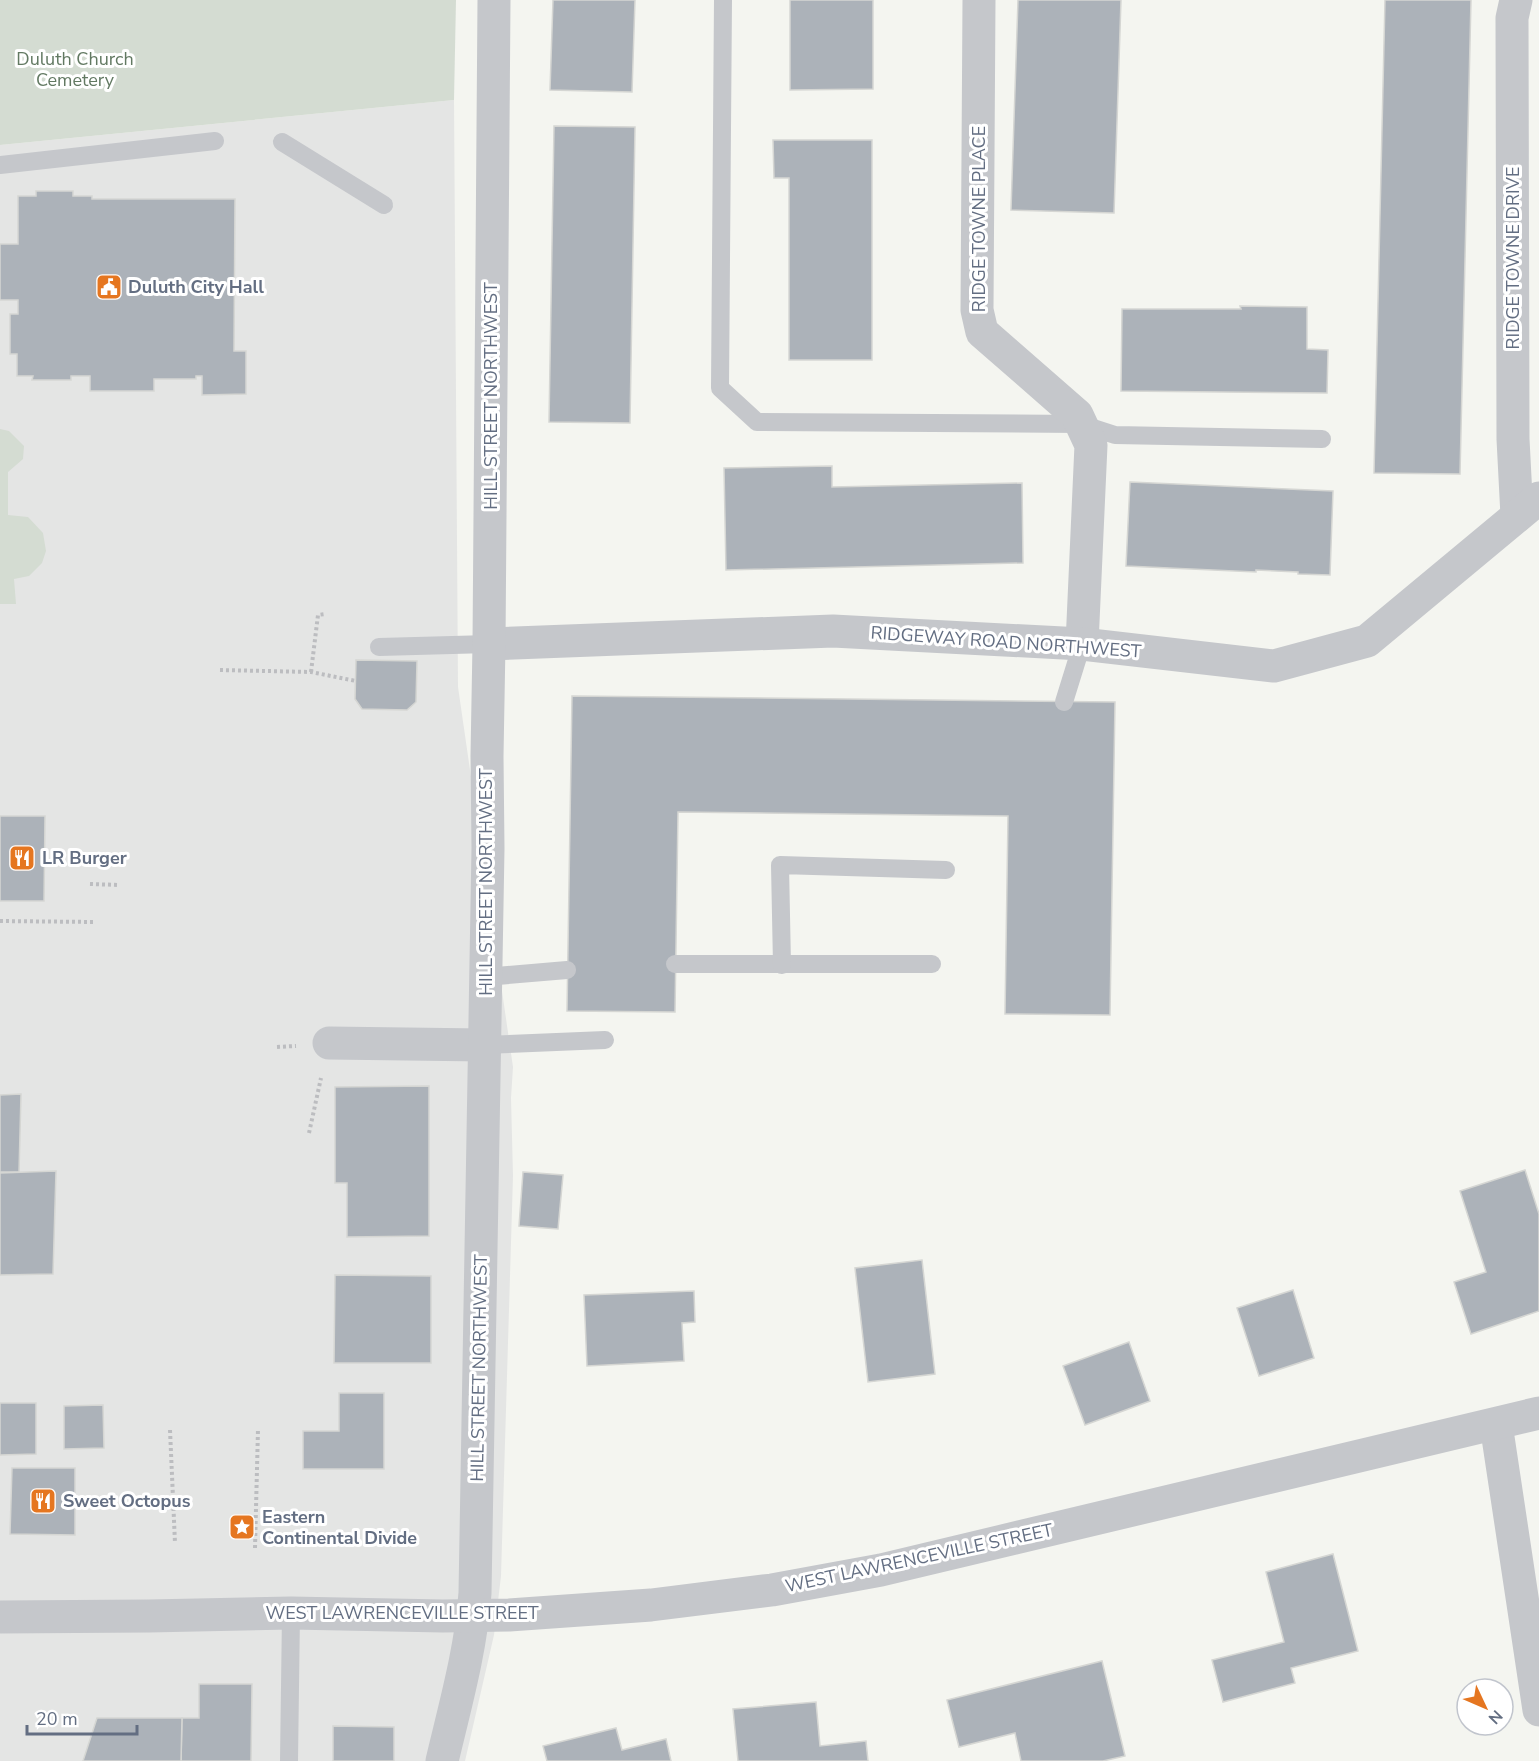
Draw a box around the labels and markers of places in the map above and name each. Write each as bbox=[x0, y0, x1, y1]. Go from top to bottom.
public building icon: Duluth City Hall bbox=[94, 272, 124, 302]
place label: Duluth City Hall bbox=[128, 275, 264, 299]
restaurant icon: LR Burger bbox=[7, 843, 37, 873]
place label: LR Burger bbox=[42, 846, 127, 870]
restaurant icon: Sweet Octopus bbox=[28, 1486, 58, 1516]
place label: Sweet Octopus bbox=[63, 1489, 191, 1513]
place label: Eastern Continental Divide bbox=[262, 1505, 417, 1550]
place icon: Eastern Continental Divide bbox=[227, 1512, 257, 1542]

